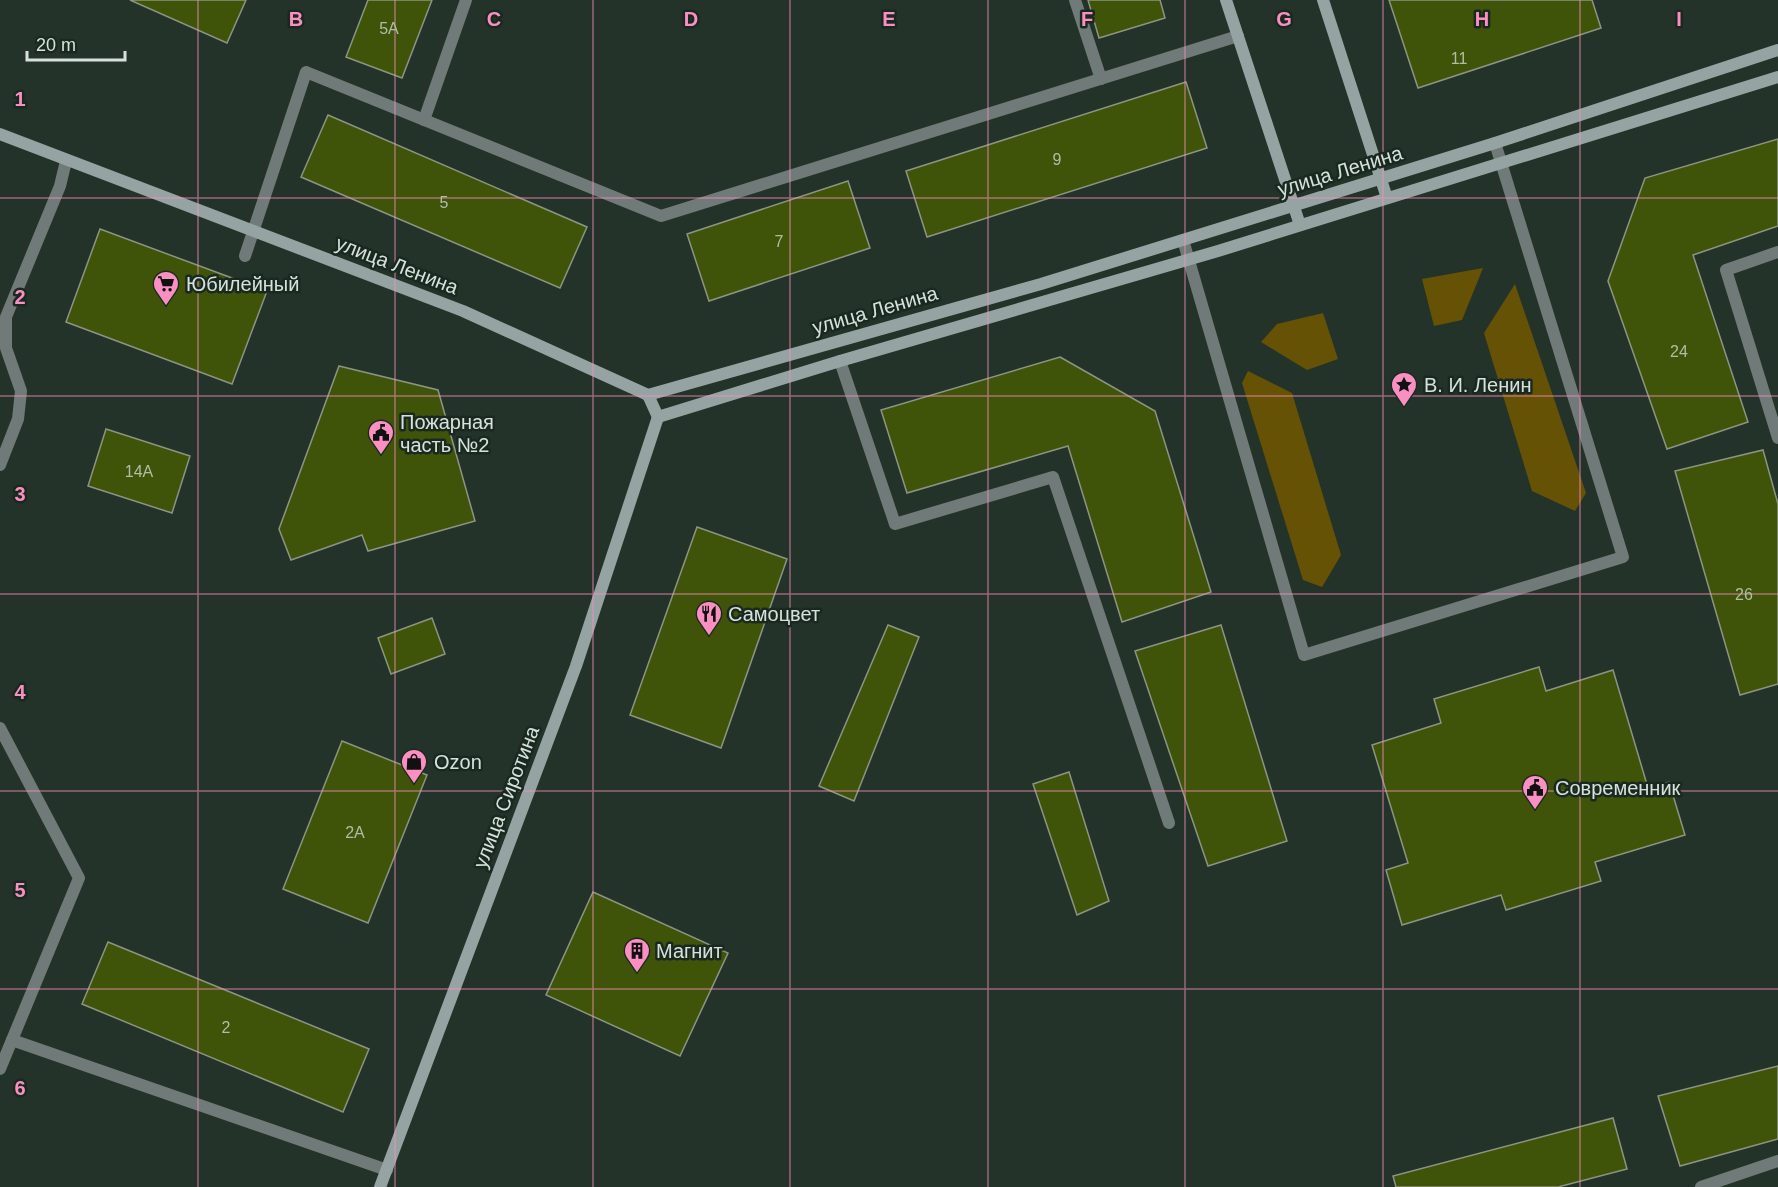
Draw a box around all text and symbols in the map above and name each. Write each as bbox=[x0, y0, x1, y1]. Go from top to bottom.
text: B bbox=[289, 8, 303, 30]
text: C bbox=[487, 8, 501, 30]
text: D bbox=[684, 8, 698, 30]
text: E bbox=[882, 8, 896, 30]
text: F bbox=[1081, 8, 1093, 30]
text: G bbox=[1276, 8, 1292, 30]
text: H bbox=[1475, 8, 1489, 30]
text: I bbox=[1676, 8, 1682, 30]
house number: 5А bbox=[379, 20, 399, 37]
scale bar bbox=[27, 24, 124, 62]
text: 20 m bbox=[36, 35, 76, 55]
house number: 11 bbox=[1451, 50, 1467, 67]
text: 1 bbox=[14, 88, 26, 110]
street label: улица Ленина bbox=[1275, 141, 1406, 200]
house number: 9 bbox=[1053, 151, 1062, 168]
house number: 5 bbox=[440, 194, 449, 211]
street label: улица Ленина bbox=[333, 232, 462, 299]
house number: 7 bbox=[775, 233, 784, 250]
supermarket icon: Юбилейный bbox=[151, 269, 181, 307]
place label: Юбилейный bbox=[186, 273, 299, 295]
street label: улица Ленина bbox=[810, 281, 941, 338]
text: 2 bbox=[14, 286, 26, 308]
house number: 24 bbox=[1670, 343, 1688, 360]
place icon: В. И. Ленин bbox=[1389, 370, 1419, 408]
place label: В. И. Ленин bbox=[1424, 374, 1531, 396]
place label: Пожарная часть №2 bbox=[400, 411, 494, 456]
public building icon: Пожарная часть №2 bbox=[366, 418, 396, 456]
house number: 14А bbox=[125, 463, 154, 480]
text: 3 bbox=[14, 483, 26, 505]
house number: 26 bbox=[1735, 586, 1753, 603]
restaurant icon: Самоцвет bbox=[694, 599, 724, 637]
place label: Самоцвет bbox=[728, 603, 820, 625]
text: 4 bbox=[14, 681, 26, 703]
street label: улица Сиротина bbox=[469, 722, 544, 871]
shop icon: Ozon bbox=[399, 747, 429, 785]
place label: Ozon bbox=[434, 751, 482, 773]
public building icon: Современник bbox=[1520, 773, 1550, 811]
place label: Современник bbox=[1555, 777, 1681, 799]
house number: 2А bbox=[345, 824, 365, 841]
text: 5 bbox=[14, 879, 26, 901]
building icon: Магнит bbox=[622, 936, 652, 974]
place label: Магнит bbox=[656, 940, 723, 962]
house number: 2 bbox=[222, 1019, 231, 1036]
text: 6 bbox=[14, 1077, 26, 1099]

